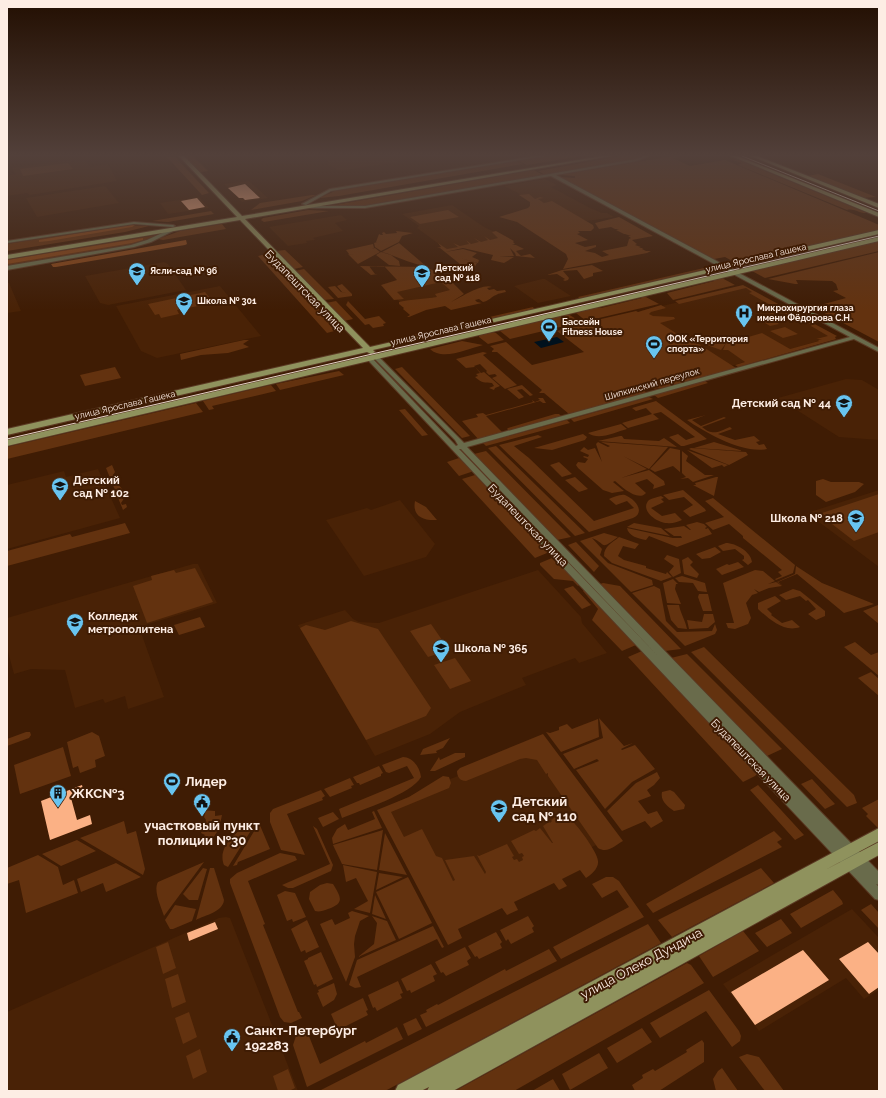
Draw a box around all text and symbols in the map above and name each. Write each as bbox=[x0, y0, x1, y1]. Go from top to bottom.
street label: улица Ярослава Гашека bbox=[705, 242, 807, 274]
street label: Будапештская улица bbox=[262, 248, 347, 335]
school or university icon: Ясли-сад № 96 bbox=[127, 261, 147, 286]
school or university icon: Детский сад № 118 bbox=[412, 263, 432, 288]
place label: Детский сад № 118 bbox=[435, 263, 481, 283]
place label: Ясли-сад № 96 bbox=[150, 266, 218, 276]
school or university icon: Школа № 301 bbox=[174, 291, 194, 316]
place label: Школа № 301 bbox=[197, 296, 257, 306]
hospital icon: Микрохирургия глаза имени Фёдорова С.Н. bbox=[734, 303, 754, 328]
place label: Микрохирургия глаза имени Фёдорова С.Н. bbox=[757, 303, 854, 323]
street label: улица Ярослава Гашека bbox=[390, 315, 492, 347]
sports icon: Бассейн Fitness House bbox=[539, 317, 559, 342]
place label: Бассейн Fitness House bbox=[562, 317, 623, 337]
sports icon: ФОК «Территория спорта» bbox=[644, 334, 664, 359]
place label: ФОК «Территория спорта» bbox=[667, 334, 748, 354]
street label: Шипкинский переулок bbox=[604, 366, 701, 402]
street label: улица Ярослава Гашека bbox=[74, 389, 176, 421]
school or university icon: Детский сад № 44 bbox=[834, 393, 854, 418]
place label: Детский сад № 44 bbox=[732, 397, 831, 410]
place label: Детский сад № 102 bbox=[73, 474, 129, 500]
school or university icon: Детский сад № 102 bbox=[50, 476, 70, 501]
street label: Будапештская улица bbox=[485, 482, 570, 569]
school or university icon: Школа № 218 bbox=[846, 508, 866, 533]
place label: Школа № 218 bbox=[770, 512, 843, 525]
place label: Колледж метрополитена bbox=[88, 610, 173, 636]
school or university icon: Колледж метрополитена bbox=[65, 612, 85, 637]
school or university icon: Школа № 365 bbox=[431, 638, 451, 663]
place label: Школа № 365 bbox=[454, 642, 527, 655]
street label: Будапештская улица bbox=[708, 717, 793, 804]
sports icon: Лидер bbox=[162, 771, 182, 796]
place label: Лидер bbox=[185, 774, 227, 789]
building icon: ЖКС№3 bbox=[48, 783, 68, 808]
place label: ЖКС№3 bbox=[71, 786, 125, 801]
public building icon: участковый пункт полиции №30 bbox=[192, 792, 212, 817]
place label: Детский сад № 110 bbox=[512, 794, 577, 824]
school or university icon: Детский сад № 110 bbox=[489, 798, 509, 823]
place label: участковый пункт полиции №30 bbox=[144, 818, 260, 848]
street label: улица Олеко Дундича bbox=[578, 925, 705, 1002]
place label: Санкт-Петербург 192283 bbox=[245, 1023, 357, 1053]
public building icon: Санкт-Петербург 192283 bbox=[222, 1027, 242, 1052]

